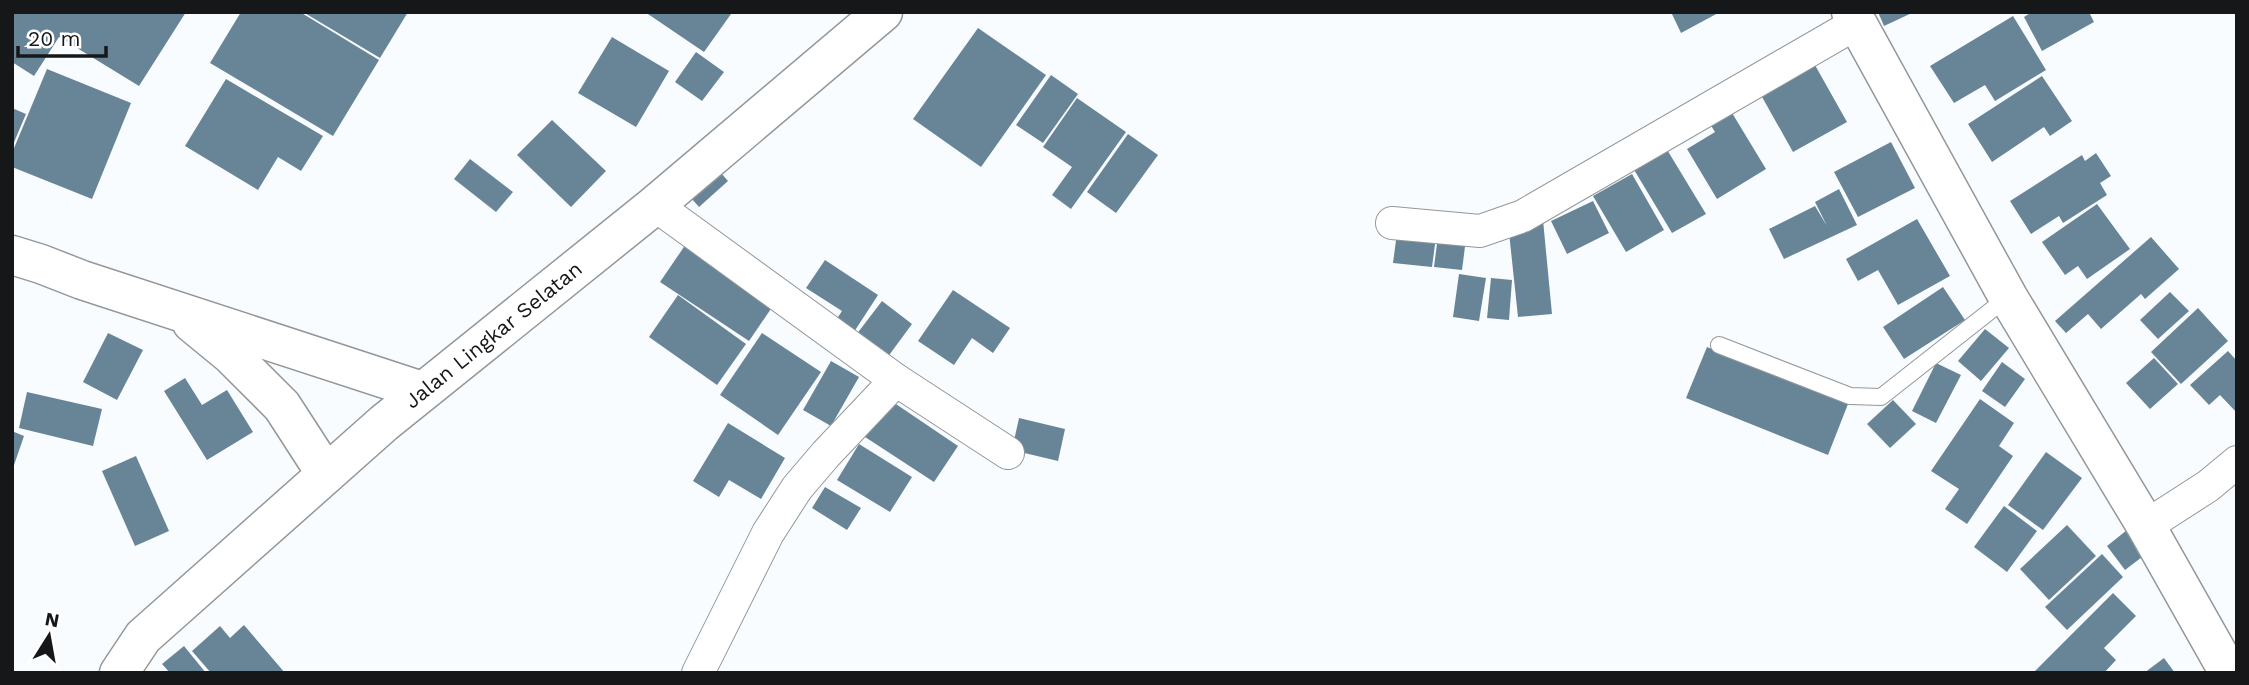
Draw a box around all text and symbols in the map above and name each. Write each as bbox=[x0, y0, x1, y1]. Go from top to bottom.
scale bar bbox=[18, 14, 105, 58]
text: 20 m bbox=[28, 26, 80, 51]
street label: Jalan Lingkar Selatan bbox=[399, 256, 587, 413]
north arrow bbox=[14, 601, 84, 671]
text: N bbox=[43, 607, 61, 632]

